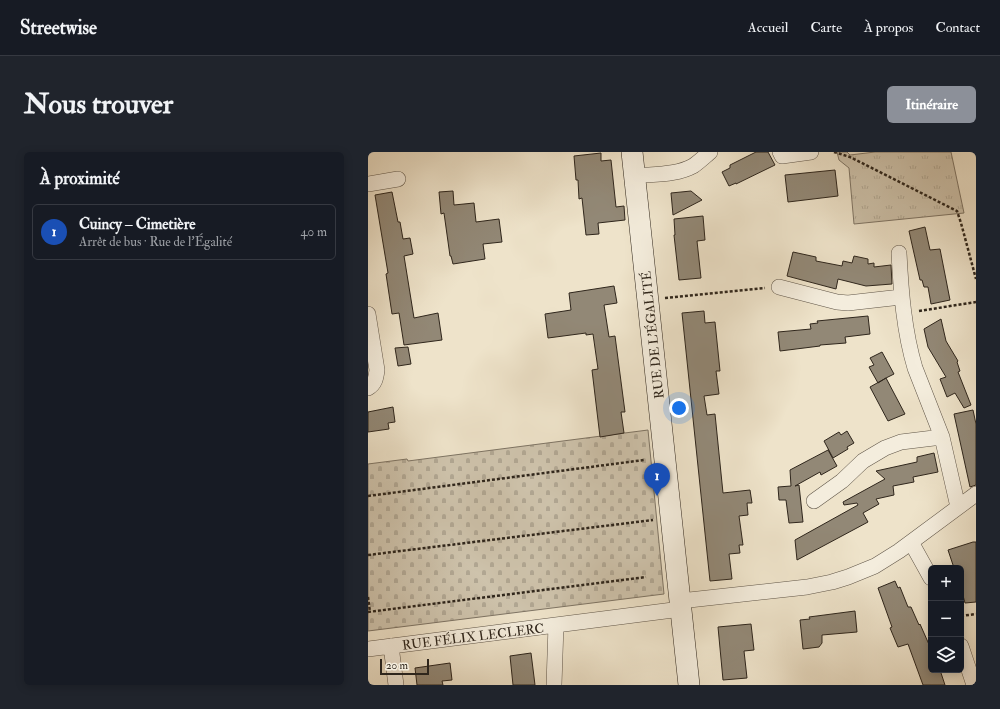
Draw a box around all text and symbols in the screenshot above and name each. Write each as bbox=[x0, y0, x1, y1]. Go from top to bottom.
text: Streetwise bbox=[20, 16, 97, 40]
text: Accueil bbox=[748, 19, 788, 36]
text: Carte bbox=[810, 19, 842, 36]
text: À propos bbox=[864, 19, 913, 36]
text: Contact bbox=[935, 19, 980, 36]
button: Itinéraire bbox=[887, 86, 976, 123]
text: Nous trouver bbox=[24, 87, 173, 122]
text: À proximité bbox=[40, 168, 120, 189]
text: Cuincy – Cimetière bbox=[79, 215, 195, 234]
text: 1 bbox=[52, 224, 56, 240]
text: 40 m bbox=[301, 224, 327, 240]
text: Arrêt de bus · Rue de l'Égalité bbox=[79, 234, 232, 250]
street label: RUE DE L'ÉGALITÉ bbox=[637, 270, 668, 400]
your location bbox=[669, 398, 689, 418]
pin: 1 bbox=[644, 463, 670, 496]
map controls bbox=[928, 565, 964, 673]
button: + bbox=[928, 565, 964, 601]
button: − bbox=[928, 601, 964, 637]
street label: RUE FÉLIX LECLERC bbox=[401, 619, 545, 654]
button: layers bbox=[928, 637, 964, 673]
scale bar bbox=[380, 657, 429, 676]
text: 20 m bbox=[386, 659, 408, 672]

